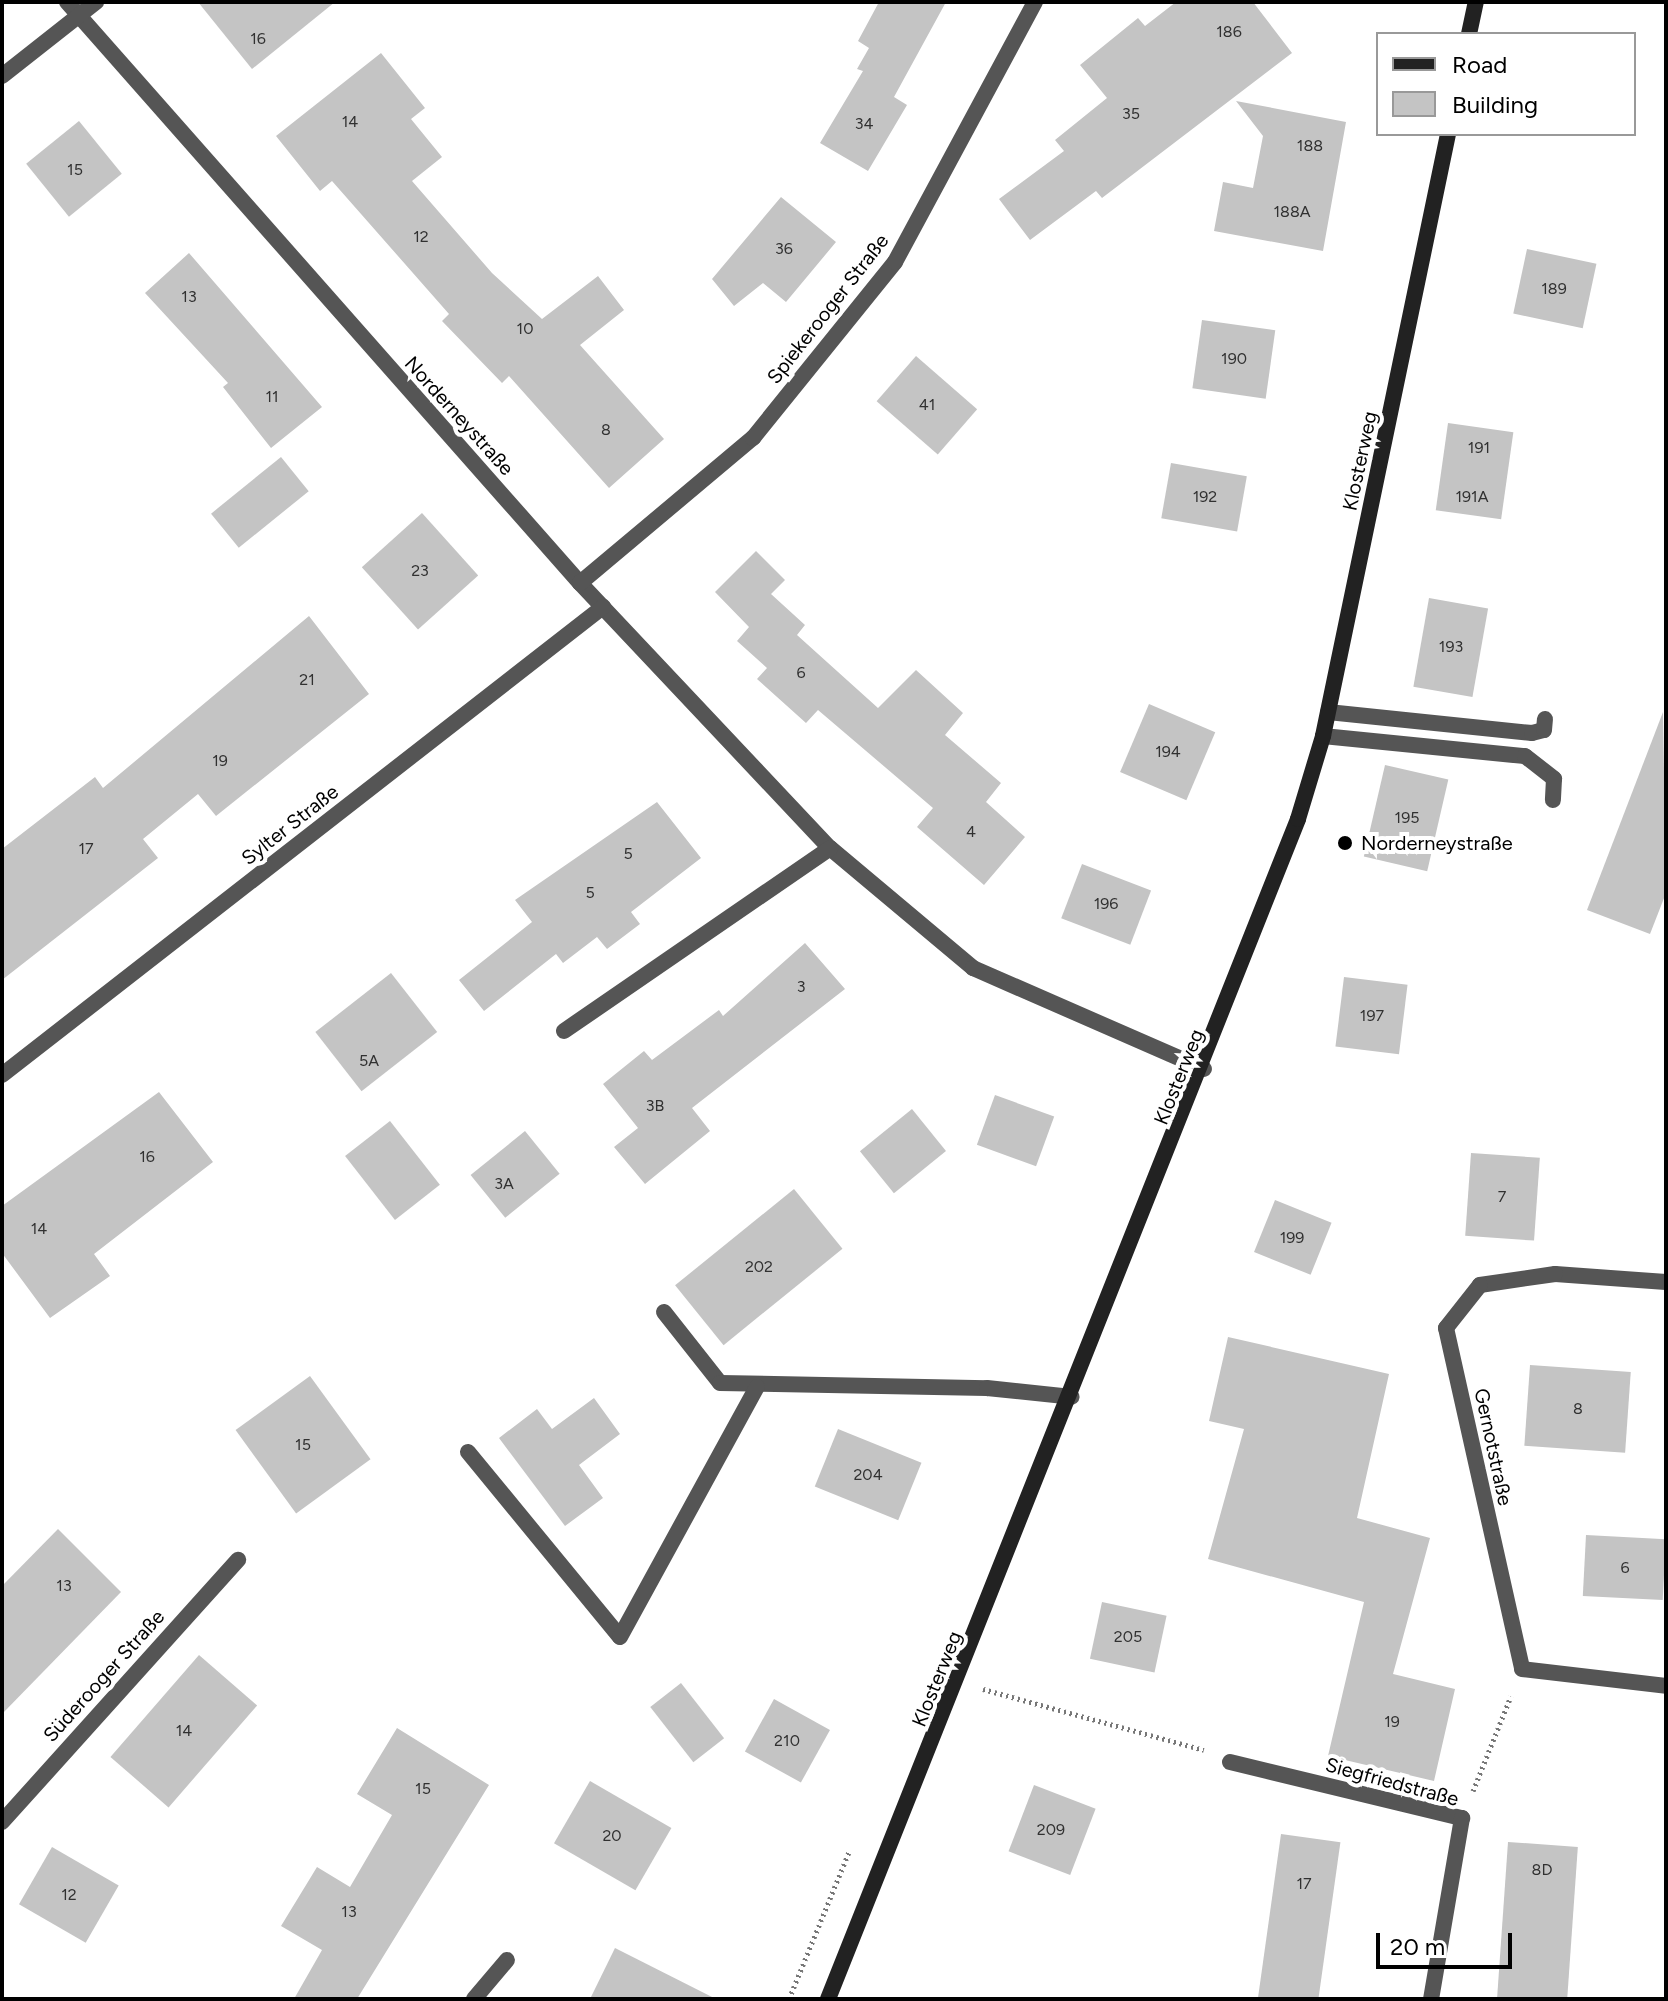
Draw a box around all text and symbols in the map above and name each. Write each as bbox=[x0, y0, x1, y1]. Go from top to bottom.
house number: 186 bbox=[1216, 22, 1242, 42]
house number: 16 bbox=[250, 29, 266, 49]
legend bbox=[1376, 32, 1636, 136]
text: Road bbox=[1452, 50, 1507, 79]
text: Building bbox=[1452, 90, 1538, 119]
house number: 35 bbox=[1122, 104, 1140, 124]
house number: 14 bbox=[342, 112, 358, 132]
house number: 34 bbox=[855, 114, 873, 134]
house number: 188 bbox=[1297, 136, 1323, 156]
house number: 15 bbox=[67, 160, 83, 180]
house number: 188A bbox=[1273, 202, 1311, 222]
house number: 12 bbox=[413, 227, 429, 247]
street label: Spiekerooger Straße bbox=[762, 229, 894, 389]
house number: 36 bbox=[775, 239, 793, 259]
house number: 189 bbox=[1541, 279, 1567, 299]
house number: 13 bbox=[181, 287, 197, 307]
house number: 10 bbox=[517, 319, 533, 339]
house number: 190 bbox=[1221, 349, 1247, 369]
street label: Norderneystraße bbox=[399, 352, 519, 480]
house number: 11 bbox=[265, 387, 279, 407]
house number: 41 bbox=[919, 395, 935, 415]
street label: Klosterweg bbox=[1338, 409, 1382, 513]
house number: 8 bbox=[601, 420, 611, 440]
house number: 191 bbox=[1468, 438, 1490, 458]
house number: 192 bbox=[1193, 487, 1217, 507]
house number: 191A bbox=[1455, 487, 1489, 507]
house number: 23 bbox=[411, 561, 429, 581]
house number: 193 bbox=[1439, 637, 1463, 657]
house number: 6 bbox=[796, 663, 806, 683]
house number: 21 bbox=[299, 670, 315, 690]
house number: 194 bbox=[1155, 742, 1181, 762]
house number: 19 bbox=[212, 751, 228, 771]
street label: Sylter Straße bbox=[237, 780, 343, 870]
house number: 195 bbox=[1395, 808, 1419, 828]
house number: 4 bbox=[966, 822, 976, 842]
place label: Norderneystraße bbox=[1361, 831, 1513, 855]
marker: Norderneystraße bbox=[1336, 834, 1354, 852]
house number: 17 bbox=[78, 839, 94, 859]
house number: 5 bbox=[623, 844, 633, 864]
house number: 5 bbox=[585, 883, 595, 903]
house number: 196 bbox=[1094, 894, 1118, 914]
house number: 3 bbox=[797, 977, 805, 997]
house number: 197 bbox=[1360, 1006, 1384, 1026]
street label: Klosterweg bbox=[1149, 1026, 1209, 1128]
house number: 5A bbox=[359, 1051, 379, 1071]
house number: 3B bbox=[646, 1096, 664, 1116]
house number: 16 bbox=[139, 1147, 155, 1167]
house number: 3A bbox=[494, 1174, 514, 1194]
house number: 7 bbox=[1498, 1187, 1506, 1207]
house number: 14 bbox=[31, 1219, 47, 1239]
house number: 199 bbox=[1280, 1228, 1304, 1248]
house number: 202 bbox=[745, 1257, 773, 1277]
street label: Gernotstraße bbox=[1469, 1386, 1517, 1508]
house number: 8 bbox=[1573, 1399, 1583, 1419]
house number: 15 bbox=[295, 1435, 311, 1455]
house number: 204 bbox=[853, 1465, 883, 1485]
house number: 6 bbox=[1620, 1558, 1630, 1578]
house number: 13 bbox=[56, 1576, 72, 1596]
street label: Süderooger Straße bbox=[38, 1605, 170, 1747]
house number: 205 bbox=[1114, 1627, 1142, 1647]
street label: Klosterweg bbox=[907, 1628, 967, 1730]
house number: 19 bbox=[1384, 1712, 1400, 1732]
house number: 14 bbox=[176, 1721, 192, 1741]
house number: 210 bbox=[774, 1731, 800, 1751]
street label: Siegfriedstraße bbox=[1323, 1753, 1461, 1811]
house number: 15 bbox=[415, 1779, 431, 1799]
house number: 209 bbox=[1037, 1820, 1065, 1840]
house number: 20 bbox=[602, 1826, 622, 1846]
house number: 8D bbox=[1532, 1860, 1552, 1880]
house number: 17 bbox=[1296, 1874, 1312, 1894]
house number: 12 bbox=[61, 1885, 77, 1905]
house number: 13 bbox=[341, 1902, 357, 1922]
scale bar bbox=[1380, 1917, 1516, 1967]
text: 20 m bbox=[1390, 1932, 1445, 1961]

